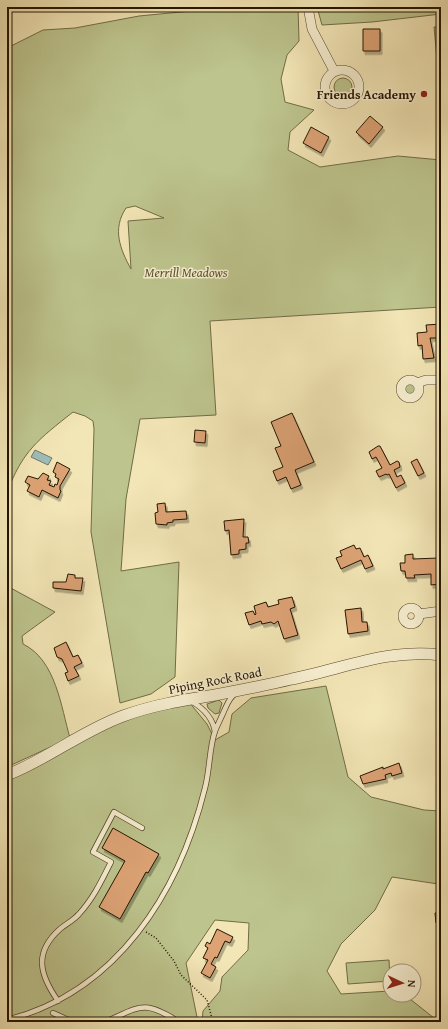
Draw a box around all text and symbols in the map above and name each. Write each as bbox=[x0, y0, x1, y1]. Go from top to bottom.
place label: Friends Academy bbox=[317, 85, 416, 104]
marker: Friends Academy bbox=[419, 89, 429, 99]
park label: Merrill Meadows bbox=[145, 263, 228, 282]
street label: Piping Rock Road bbox=[167, 662, 263, 699]
north arrow bbox=[382, 963, 422, 1003]
text: N bbox=[404, 979, 420, 989]

